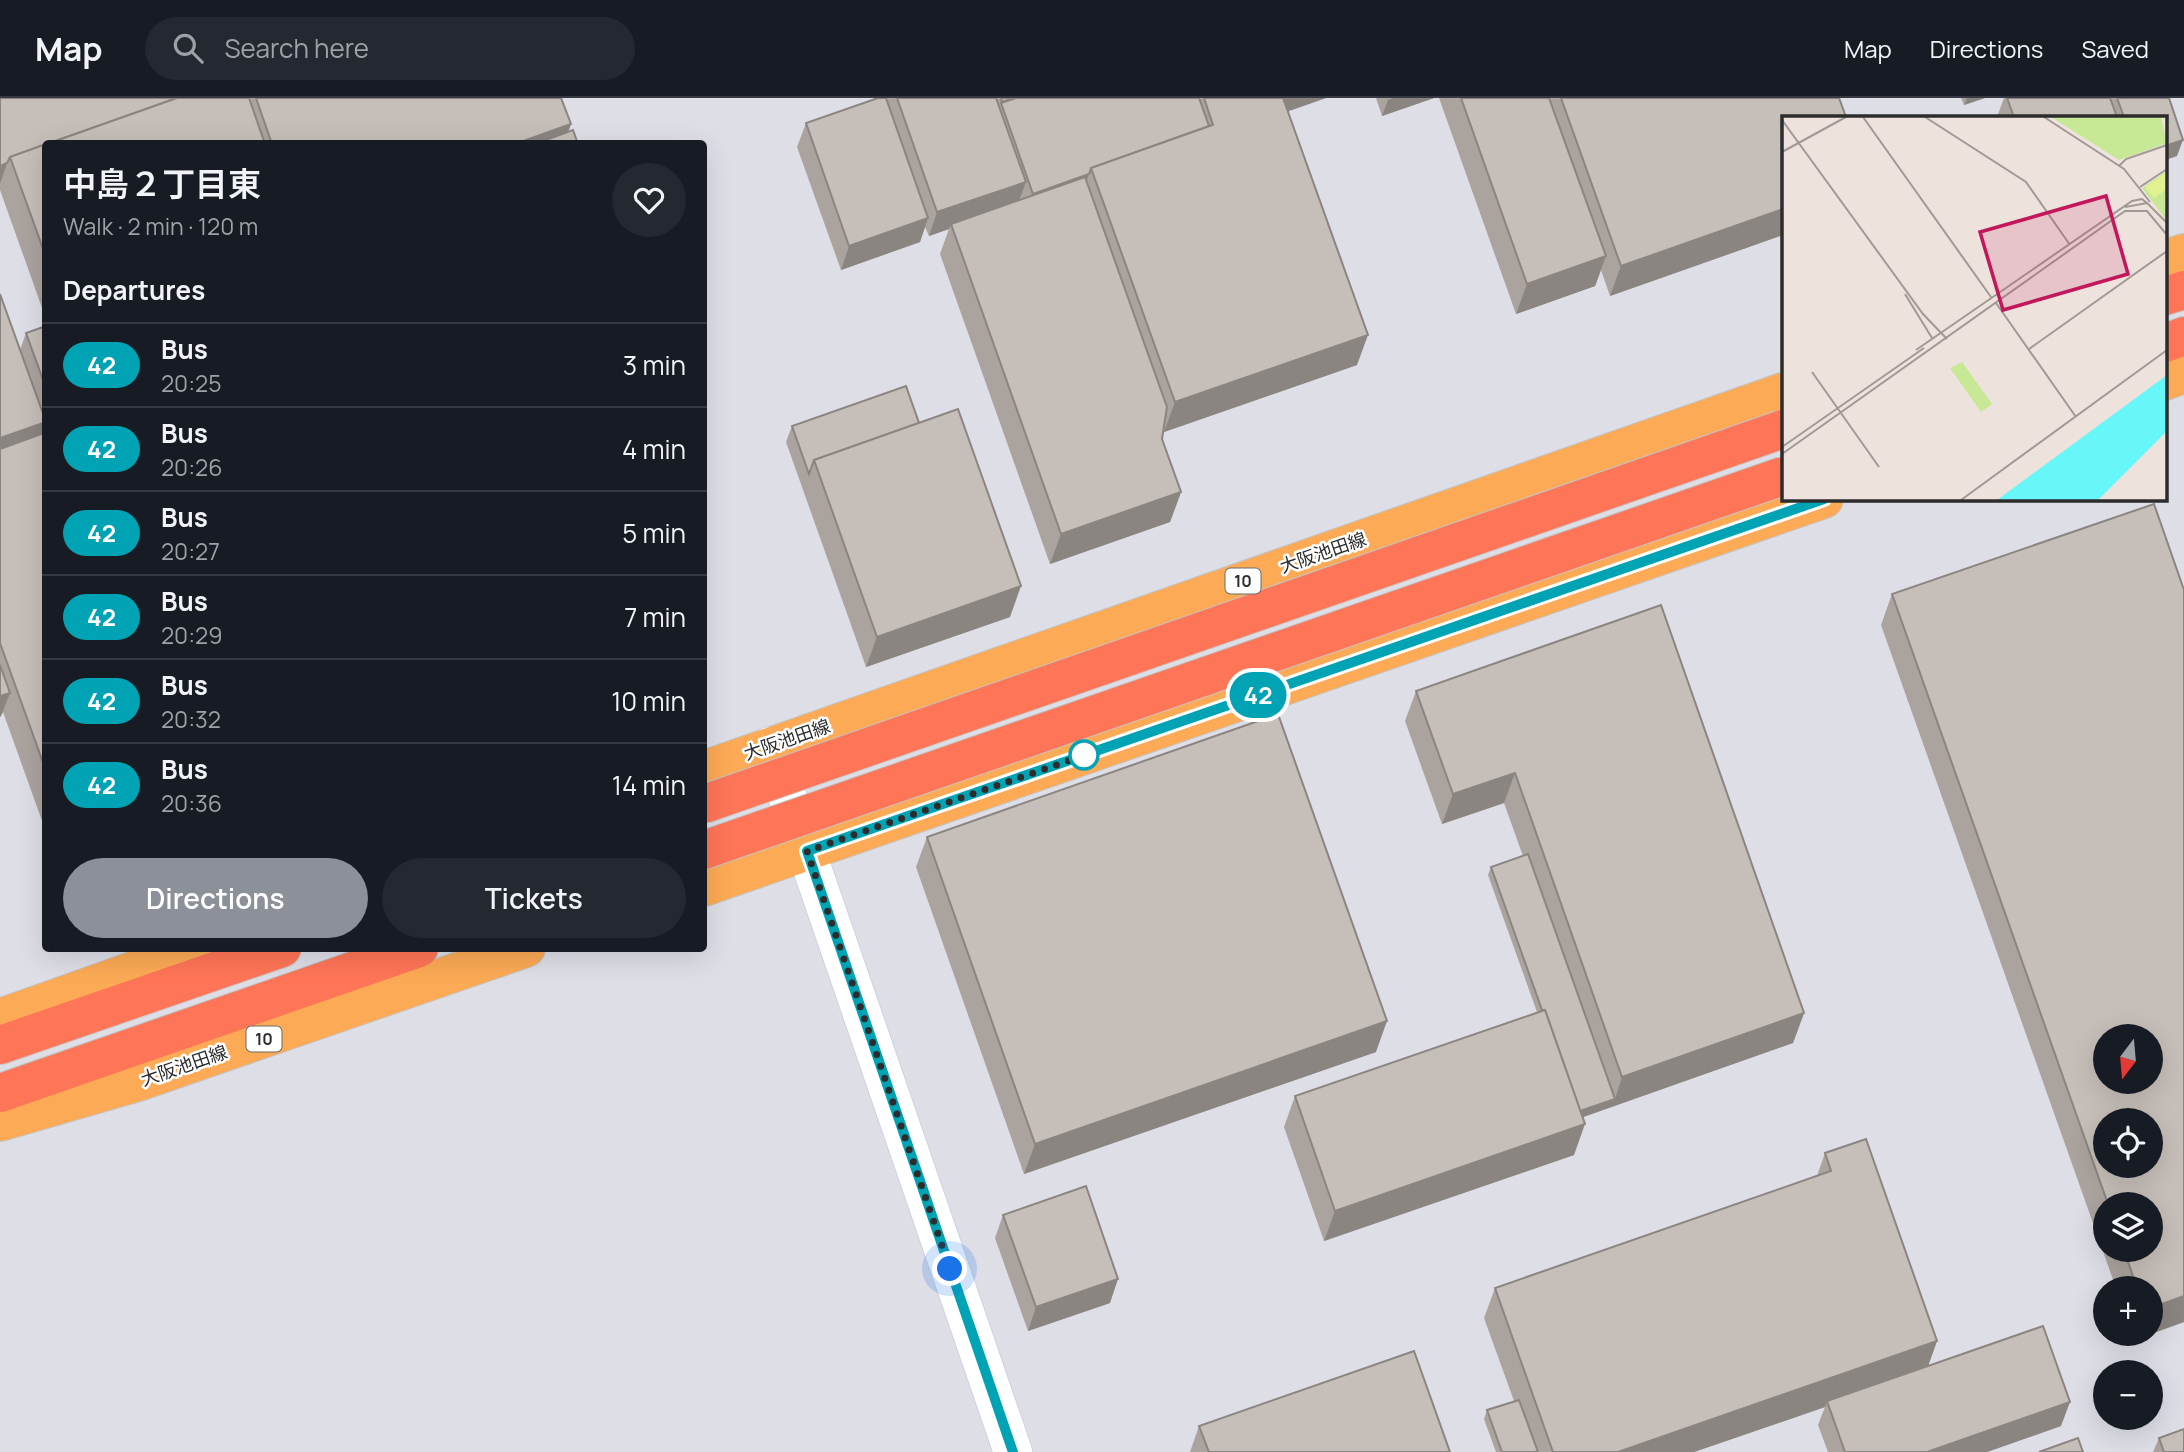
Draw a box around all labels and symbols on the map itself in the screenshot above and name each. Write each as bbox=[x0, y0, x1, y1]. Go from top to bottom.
inset map bbox=[1782, 116, 2166, 500]
street label: 大阪池田線 bbox=[1276, 526, 1369, 578]
road number: 10 bbox=[1226, 568, 1260, 594]
line badge: 42 bbox=[1226, 672, 1290, 718]
street label: 大阪池田線 bbox=[740, 713, 833, 765]
unlabelled marker bbox=[1069, 740, 1099, 770]
north arrow bbox=[2093, 1024, 2163, 1094]
road number: 10 bbox=[246, 1026, 282, 1051]
street label: 大阪池田線 bbox=[137, 1039, 230, 1091]
your location bbox=[932, 1251, 967, 1286]

